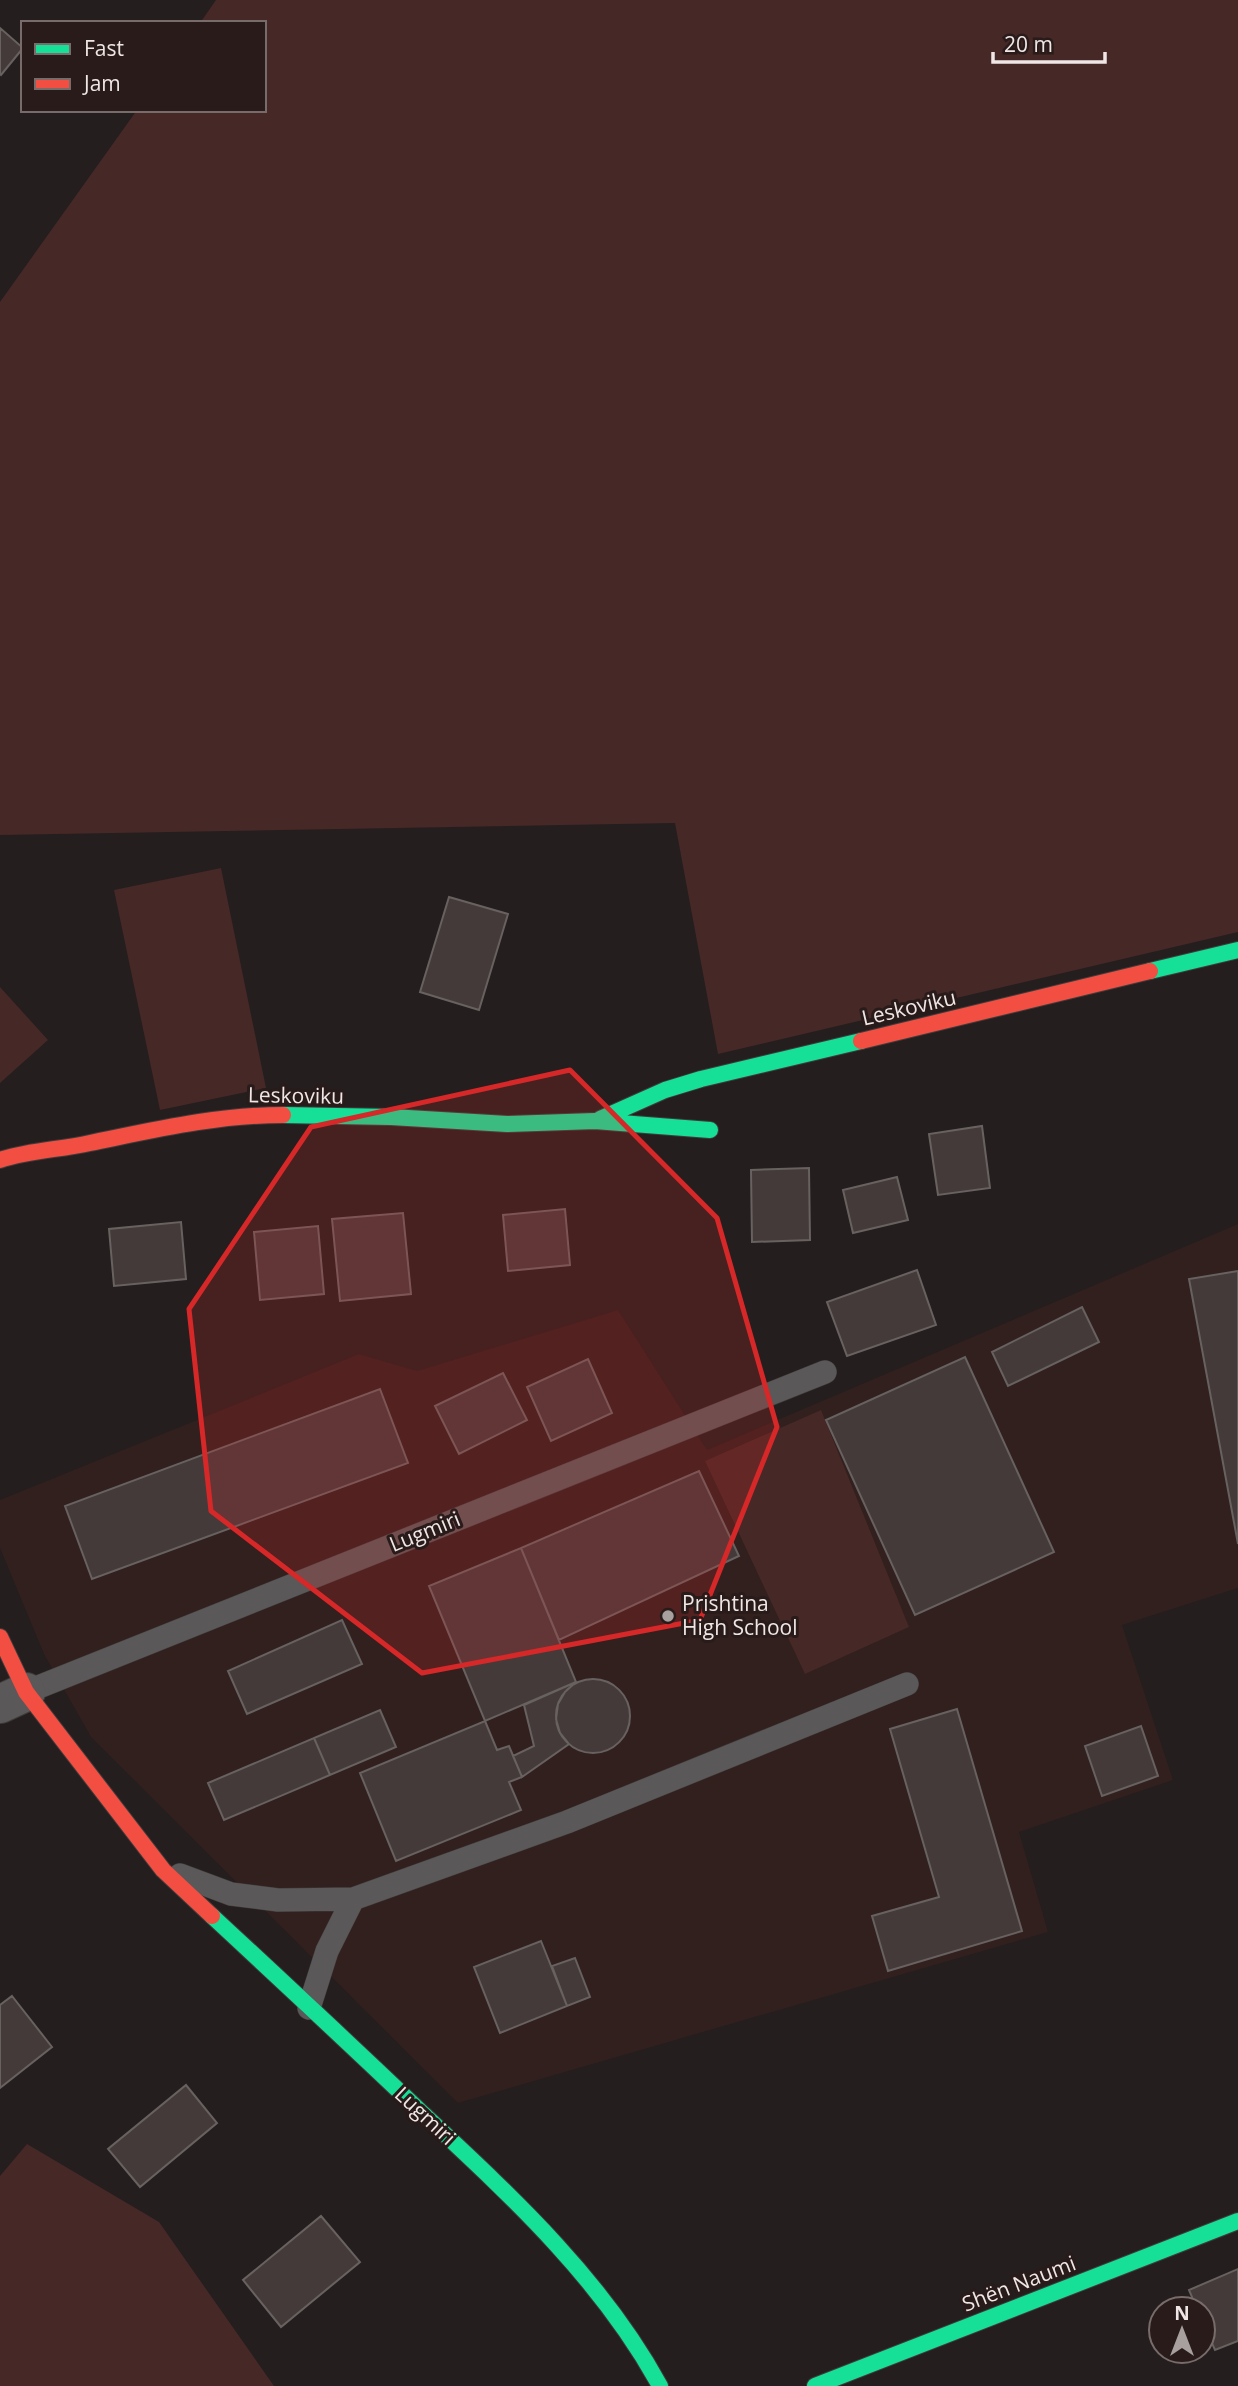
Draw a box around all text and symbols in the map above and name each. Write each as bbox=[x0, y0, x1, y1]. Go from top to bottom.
legend bbox=[21, 21, 266, 112]
scale bar bbox=[993, 21, 1105, 65]
text: 20 m bbox=[1004, 30, 1053, 58]
text: Fast bbox=[84, 34, 124, 62]
text: Jam bbox=[82, 69, 121, 97]
street label: Leskoviku bbox=[859, 983, 959, 1031]
street label: Leskoviku bbox=[248, 1080, 344, 1110]
street label: Lugmiri bbox=[385, 1504, 464, 1558]
place label: Prishtina High School bbox=[682, 1589, 798, 1641]
marker: Prishtina High School bbox=[660, 1608, 676, 1624]
street label: Lugmiri bbox=[389, 2080, 462, 2151]
street label: Shën Naumi bbox=[958, 2249, 1079, 2318]
north arrow bbox=[1147, 2295, 1217, 2365]
text: N bbox=[1174, 2300, 1190, 2326]

